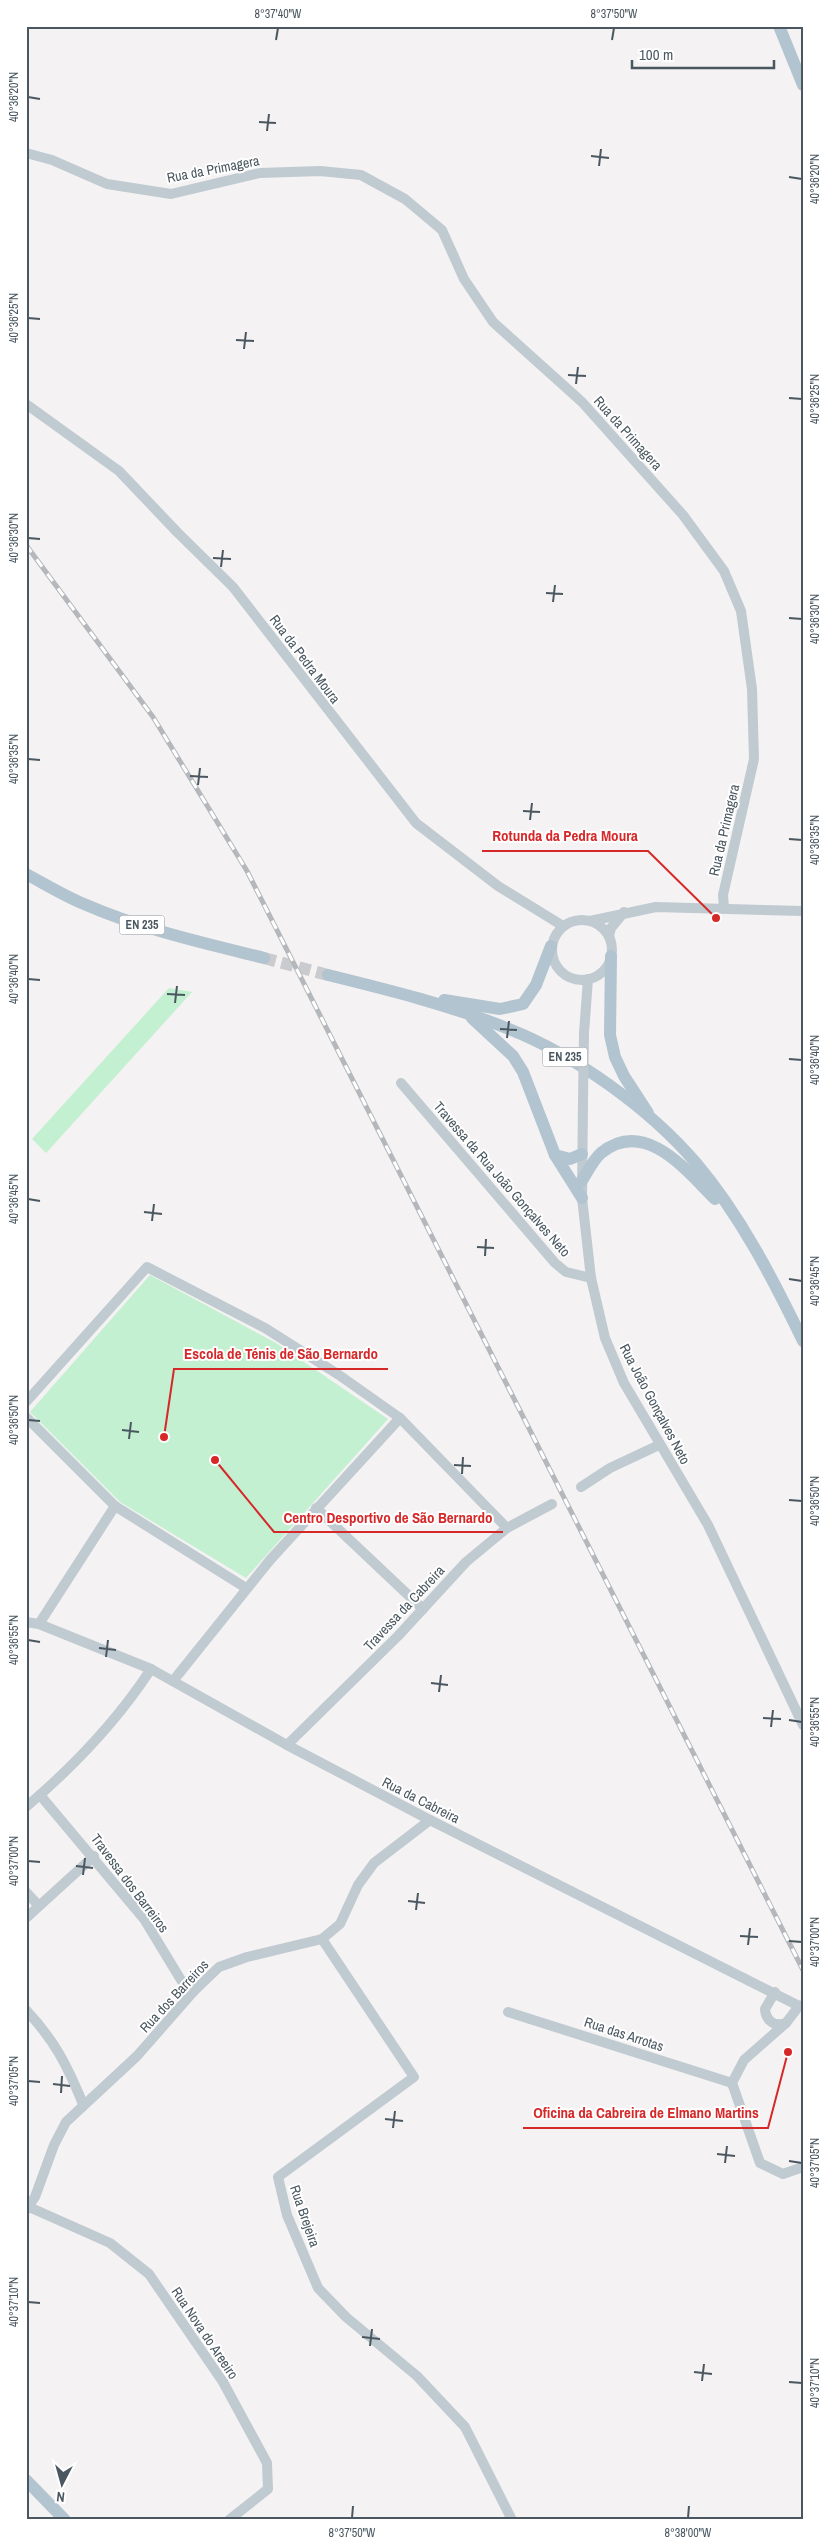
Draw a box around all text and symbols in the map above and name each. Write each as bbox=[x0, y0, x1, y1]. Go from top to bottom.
text: 8°37'40"W bbox=[255, 6, 302, 22]
text: 8°37'50"W bbox=[591, 6, 638, 22]
scale bar bbox=[632, 38, 774, 70]
text: 100 m bbox=[639, 44, 673, 65]
text: 40°36'20"N bbox=[6, 72, 22, 122]
street label: Rua da Primagera bbox=[165, 151, 261, 187]
text: 40°36'20"N bbox=[807, 154, 823, 204]
text: 40°36'25"N bbox=[6, 293, 22, 343]
text: 40°36'25"N bbox=[807, 374, 823, 424]
street label: Rua da Primagera bbox=[590, 392, 666, 474]
text: 40°36'30"N bbox=[6, 513, 22, 563]
text: 40°36'30"N bbox=[807, 594, 823, 644]
street label: Rua da Pedra Moura bbox=[266, 611, 345, 707]
text: 40°36'35"N bbox=[6, 734, 22, 784]
street label: Rua da Primagera bbox=[705, 782, 743, 878]
text: 40°36'35"N bbox=[807, 815, 823, 865]
callout: Rotunda da Pedra Moura bbox=[482, 821, 648, 851]
text: Rotunda da Pedra Moura bbox=[492, 825, 638, 846]
road number: EN 235 bbox=[120, 916, 164, 934]
text: 40°36'40"N bbox=[6, 954, 22, 1004]
text: 40°36'40"N bbox=[807, 1035, 823, 1085]
road number: EN 235 bbox=[542, 1048, 588, 1066]
street label: Travessa da Rua João Gonçalves Neto bbox=[430, 1098, 574, 1260]
text: 40°36'45"N bbox=[6, 1174, 22, 1224]
text: 40°36'45"N bbox=[807, 1256, 823, 1306]
callout: Escola de Ténis de São Bernardo bbox=[174, 1339, 388, 1369]
street label: Rua João Gonçalves Neto bbox=[616, 1341, 694, 1467]
text: Escola de Ténis de São Bernardo bbox=[184, 1343, 378, 1364]
text: 40°36'50"N bbox=[6, 1395, 22, 1445]
text: 40°36'50"N bbox=[807, 1476, 823, 1526]
callout: Centro Desportivo de São Bernardo bbox=[274, 1502, 503, 1532]
text: Centro Desportivo de São Bernardo bbox=[283, 1507, 493, 1528]
street label: Travessa da Cabreira bbox=[360, 1561, 449, 1655]
text: 40°36'55"N bbox=[6, 1615, 22, 1665]
text: 40°36'55"N bbox=[807, 1697, 823, 1747]
street label: Rua da Cabreira bbox=[379, 1773, 463, 1828]
street label: Travessa dos Barreiros bbox=[87, 1830, 173, 1936]
text: 40°37'00"N bbox=[6, 1836, 22, 1886]
text: 40°37'00"N bbox=[807, 1917, 823, 1967]
street label: Rua dos Barreiros bbox=[136, 1956, 213, 2036]
street label: Rua das Arrotas bbox=[582, 2013, 666, 2055]
text: 40°37'05"N bbox=[6, 2056, 22, 2106]
callout: Oficina da Cabreira de Elmano Martins bbox=[523, 2098, 768, 2128]
text: Oficina da Cabreira de Elmano Martins bbox=[533, 2102, 759, 2123]
text: 40°37'05"N bbox=[807, 2138, 823, 2188]
street label: Rua Brejeira bbox=[286, 2183, 324, 2250]
text: 40°37'10"N bbox=[6, 2277, 22, 2327]
street label: Rua Nova do Areeiro bbox=[168, 2284, 242, 2382]
text: 40°37'10"N bbox=[807, 2358, 823, 2408]
north arrow bbox=[38, 2458, 88, 2508]
text: N bbox=[56, 2488, 66, 2506]
text: 8°37'50"W bbox=[329, 2525, 376, 2541]
text: 8°38'00"W bbox=[665, 2525, 712, 2541]

